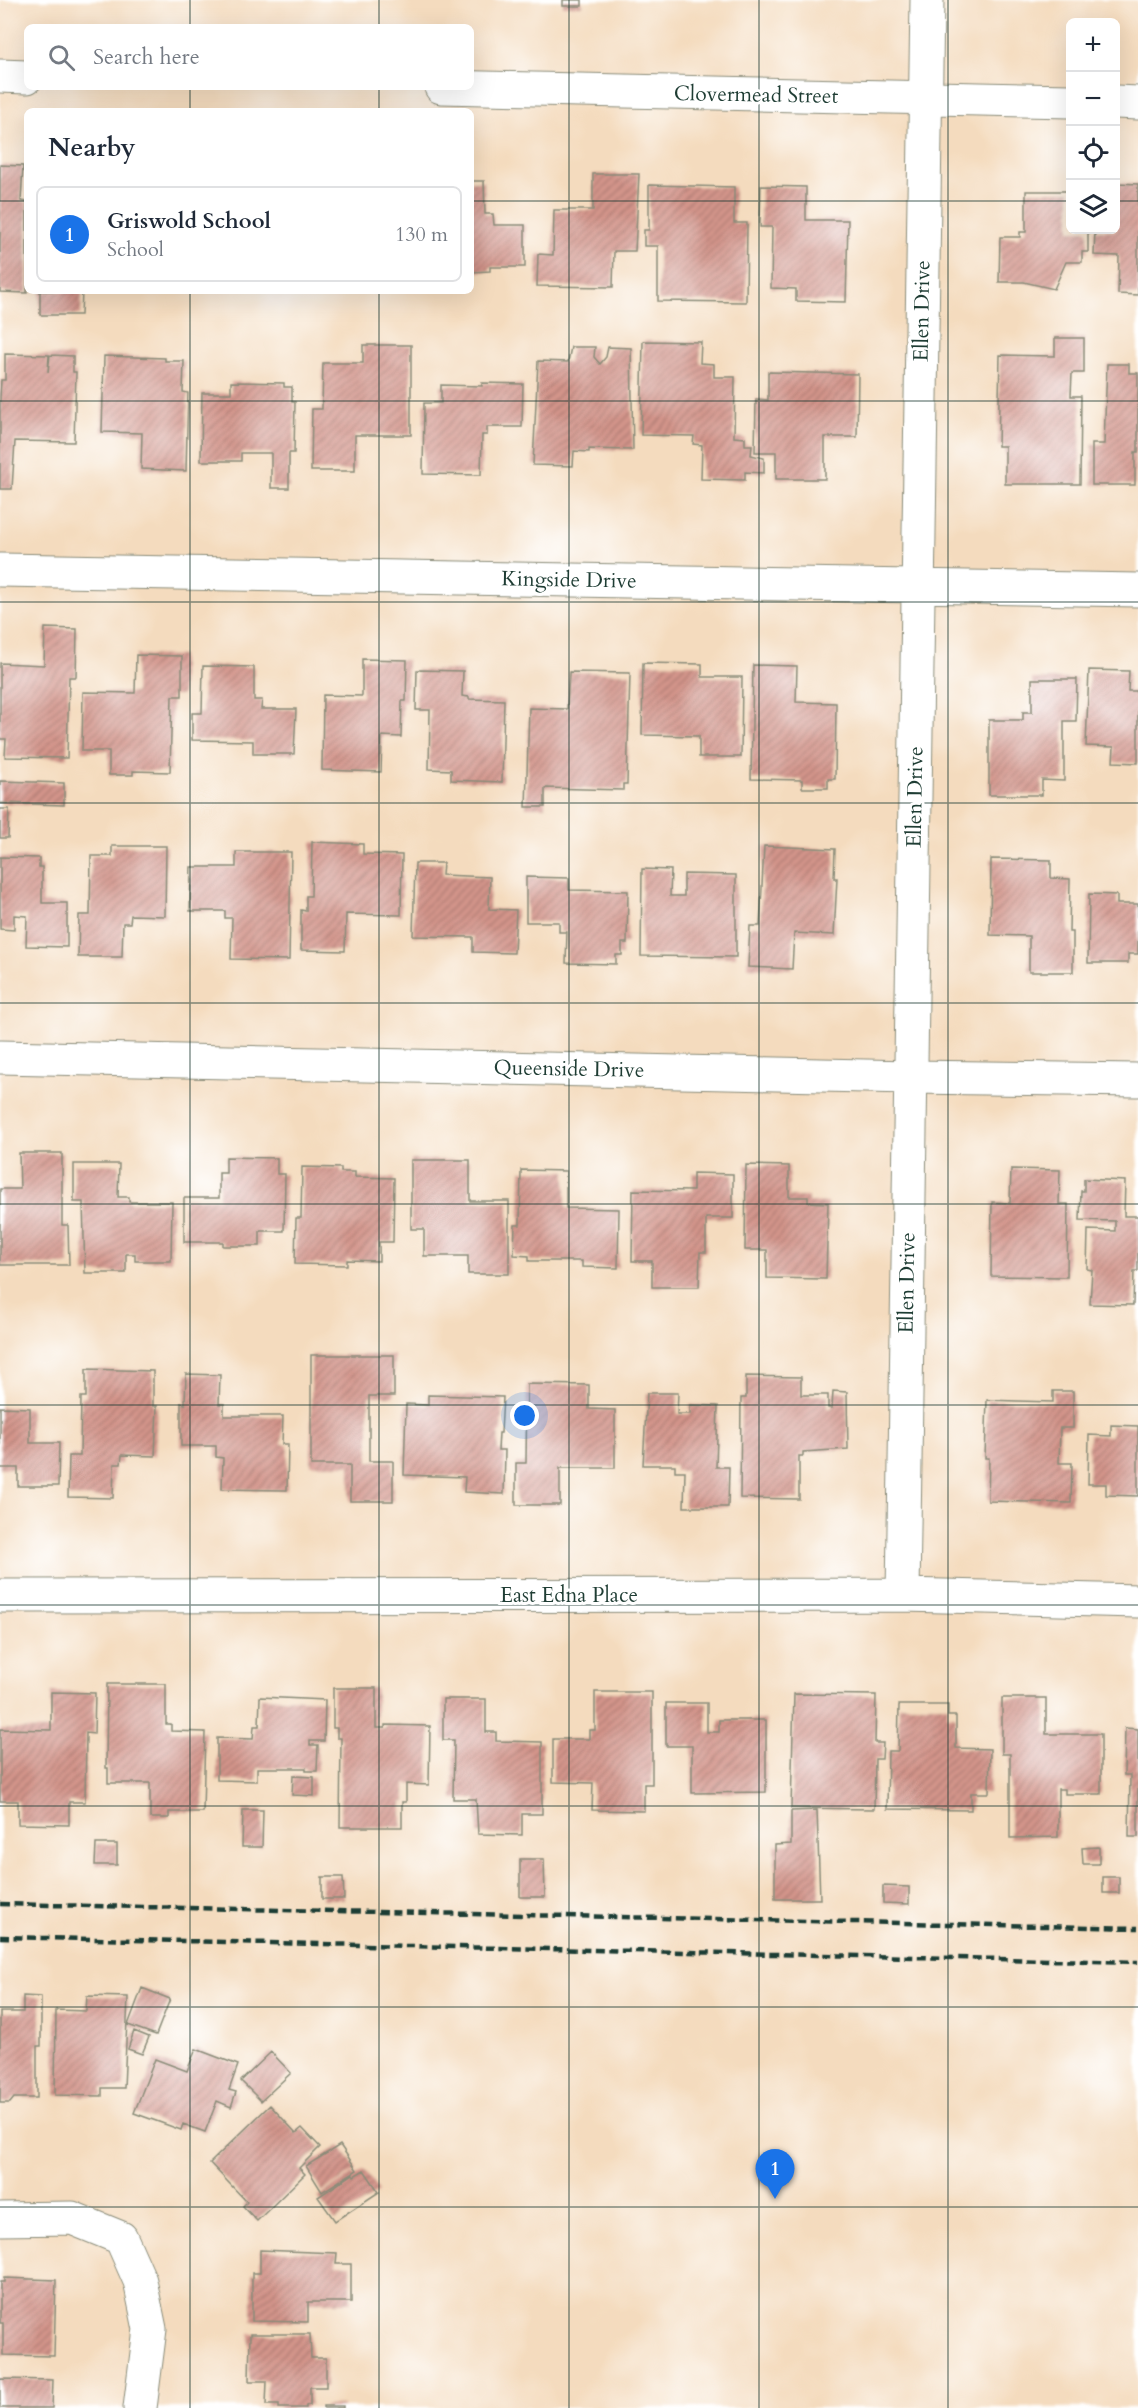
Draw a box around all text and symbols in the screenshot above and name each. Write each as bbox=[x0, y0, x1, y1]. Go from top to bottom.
map controls bbox=[1066, 18, 1120, 234]
button: + bbox=[1066, 18, 1120, 72]
search box bbox=[24, 24, 474, 90]
icon: search bbox=[45, 41, 78, 74]
text: Search here bbox=[93, 42, 200, 72]
button: − bbox=[1066, 72, 1120, 126]
street label: Clovermead Street bbox=[674, 79, 839, 111]
button: locate bbox=[1066, 126, 1120, 180]
text: Nearby bbox=[48, 130, 136, 165]
button: layers bbox=[1066, 180, 1120, 234]
text: Griswold School bbox=[107, 206, 271, 236]
text: 1 bbox=[64, 221, 75, 248]
text: 130 m bbox=[395, 221, 448, 248]
text: School bbox=[107, 236, 164, 263]
street label: Ellen Drive bbox=[907, 260, 937, 362]
street label: Kingside Drive bbox=[501, 564, 637, 596]
street label: Ellen Drive bbox=[900, 746, 930, 848]
street label: Queenside Drive bbox=[493, 1053, 645, 1085]
street label: Ellen Drive bbox=[892, 1232, 922, 1334]
your location bbox=[510, 1401, 539, 1430]
street label: East Edna Place bbox=[500, 1581, 638, 1610]
pin: 1 bbox=[756, 2150, 794, 2199]

